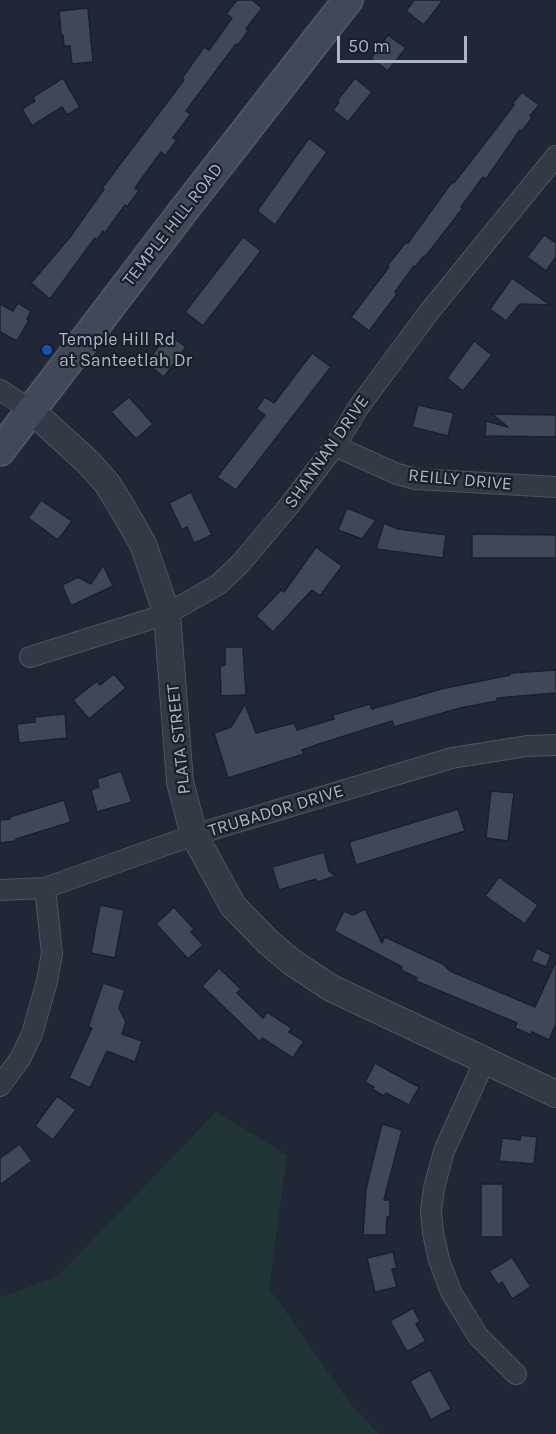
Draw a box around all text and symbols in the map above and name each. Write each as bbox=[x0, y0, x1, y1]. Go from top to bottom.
scale bar bbox=[340, 24, 470, 62]
text: 50 m bbox=[348, 35, 390, 57]
street label: TEMPLE HILL ROAD bbox=[118, 159, 228, 291]
place label: Temple Hill Rd at Santeetlah Dr bbox=[59, 329, 192, 372]
marker: Temple Hill Rd at Santeetlah Dr bbox=[40, 343, 54, 357]
street label: SHANNAN DRIVE bbox=[280, 391, 374, 513]
street label: REILLY DRIVE bbox=[407, 465, 513, 495]
street label: PLATA STREET bbox=[162, 683, 196, 795]
street label: TRUBADOR DRIVE bbox=[206, 780, 346, 842]

